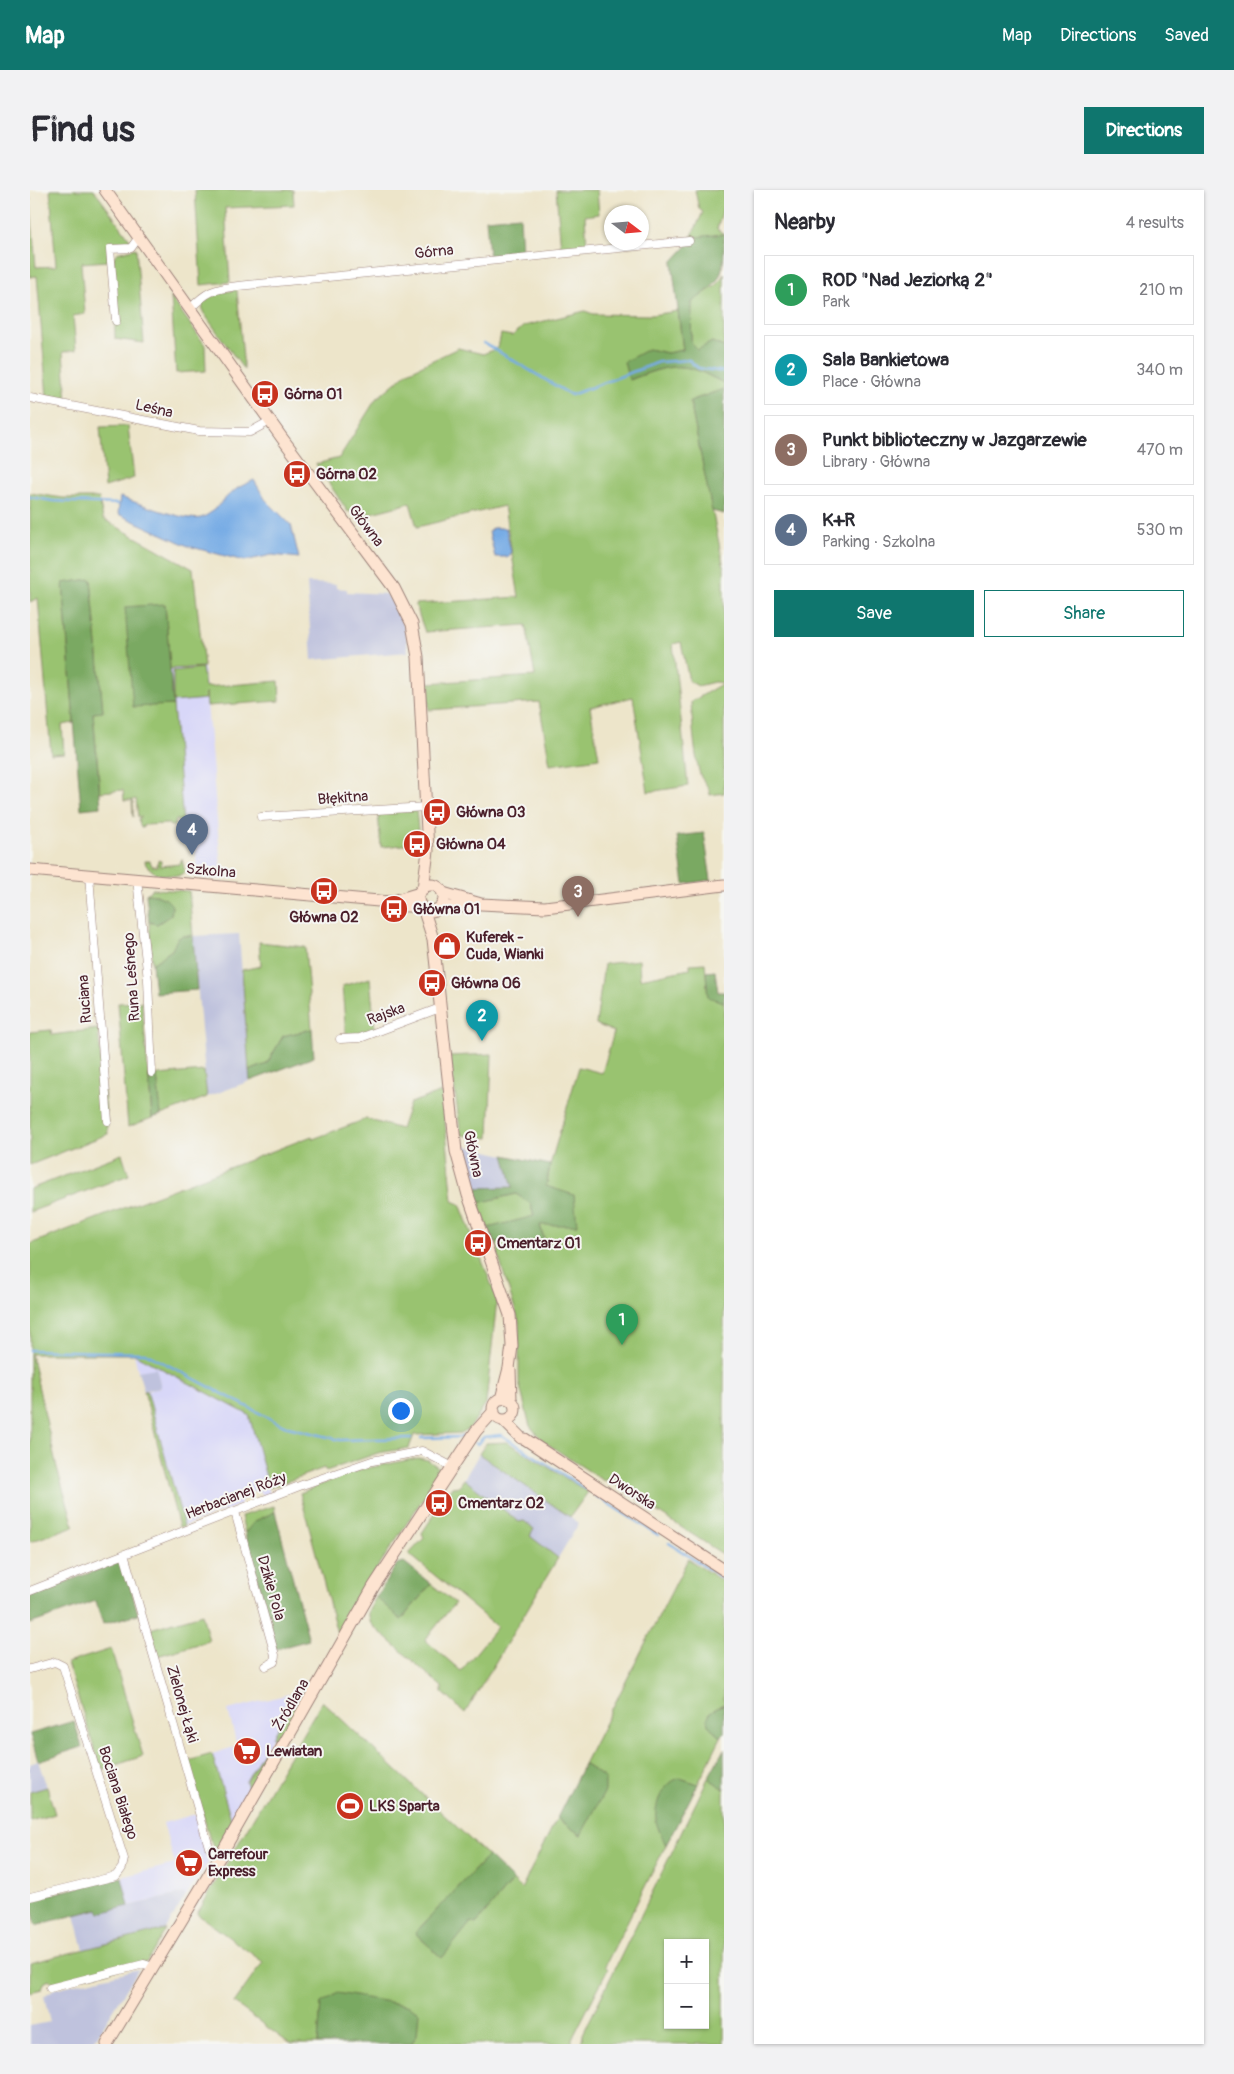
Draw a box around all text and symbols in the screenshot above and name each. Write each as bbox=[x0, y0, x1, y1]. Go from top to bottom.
text: Map bbox=[25, 21, 65, 50]
text: Map bbox=[1002, 24, 1032, 47]
text: Directions bbox=[1060, 24, 1136, 47]
text: Saved bbox=[1164, 24, 1209, 47]
button: Directions bbox=[1084, 107, 1204, 154]
text: Find us bbox=[30, 108, 135, 152]
north arrow bbox=[604, 205, 649, 250]
text: Nearby bbox=[774, 209, 835, 236]
text: 4 results bbox=[1126, 213, 1184, 233]
street label: Górna bbox=[414, 241, 454, 263]
text: ROD "Nad Jeziorką 2" bbox=[822, 268, 993, 292]
text: 1 bbox=[788, 280, 794, 300]
text: 210 m bbox=[1139, 280, 1183, 300]
text: Park bbox=[822, 292, 850, 312]
text: Sala Bankietowa bbox=[822, 348, 949, 372]
text: 2 bbox=[787, 360, 795, 380]
text: 340 m bbox=[1136, 360, 1183, 380]
text: Place · Główna bbox=[822, 372, 921, 392]
bus stop icon: Górna 01 bbox=[250, 379, 280, 409]
place label: Górna 01 bbox=[284, 385, 342, 404]
street label: Leśna bbox=[133, 395, 175, 423]
text: Punkt biblioteczny w Jazgarzewie bbox=[822, 428, 1087, 452]
text: 3 bbox=[787, 440, 795, 460]
text: 470 m bbox=[1137, 440, 1183, 460]
text: Library · Główna bbox=[822, 452, 930, 472]
bus stop icon: Górna 02 bbox=[282, 459, 312, 489]
place label: Górna 02 bbox=[316, 465, 377, 484]
street label: Główna bbox=[344, 501, 388, 551]
text: K+R bbox=[822, 508, 855, 532]
text: 4 bbox=[786, 520, 796, 540]
text: 530 m bbox=[1137, 520, 1183, 540]
text: Parking · Szkolna bbox=[822, 532, 935, 552]
button: Save bbox=[774, 590, 974, 637]
button: Share bbox=[984, 590, 1184, 637]
street label: Błękitna bbox=[317, 787, 369, 809]
bus stop icon: Główna 03 bbox=[422, 797, 452, 827]
place label: Główna 03 bbox=[456, 803, 525, 822]
pin: 4 bbox=[176, 814, 208, 855]
bus stop icon: Główna 04 bbox=[402, 829, 432, 859]
place label: Główna 04 bbox=[436, 835, 506, 854]
street label: Szkolna bbox=[185, 859, 237, 883]
bus stop icon: Główna 02 bbox=[309, 876, 339, 906]
pin: 3 bbox=[562, 876, 594, 917]
bus stop icon: Główna 01 bbox=[379, 894, 409, 924]
place label: Główna 01 bbox=[413, 900, 480, 919]
place label: Główna 02 bbox=[289, 908, 359, 927]
place label: Kuferek - Cuda, Wianki bbox=[466, 928, 544, 964]
shop icon: Kuferek - Cuda, Wianki bbox=[432, 931, 462, 961]
street label: Runa Leśnego bbox=[119, 932, 145, 1022]
bus stop icon: Główna 06 bbox=[417, 968, 447, 998]
street label: Ruciana bbox=[74, 974, 96, 1024]
place label: Główna 06 bbox=[451, 974, 521, 993]
street label: Rajska bbox=[364, 998, 408, 1030]
pin: 2 bbox=[466, 1000, 498, 1041]
street label: Główna bbox=[459, 1129, 487, 1179]
bus stop icon: Cmentarz 01 bbox=[463, 1228, 493, 1258]
place label: Cmentarz 01 bbox=[497, 1234, 581, 1253]
pin: 1 bbox=[606, 1304, 638, 1345]
your location bbox=[388, 1398, 414, 1424]
street label: Herbacianej Róży bbox=[183, 1468, 290, 1524]
street label: Dworska bbox=[605, 1470, 659, 1514]
bus stop icon: Cmentarz 02 bbox=[424, 1488, 454, 1518]
place label: Cmentarz 02 bbox=[458, 1494, 544, 1513]
street label: Dzikie Pola bbox=[253, 1553, 289, 1623]
street label: Zielonej Łąki bbox=[162, 1663, 202, 1745]
street label: Źródlana bbox=[268, 1675, 314, 1734]
supermarket icon: Lewiatan bbox=[232, 1736, 262, 1766]
place label: Lewiatan bbox=[266, 1742, 323, 1761]
street label: Bociana Białego bbox=[94, 1744, 142, 1842]
sports icon: LKS Sparta bbox=[335, 1791, 365, 1821]
place label: LKS Sparta bbox=[369, 1797, 440, 1816]
place label: Carrefour Express bbox=[208, 1845, 269, 1881]
supermarket icon: Carrefour Express bbox=[174, 1848, 204, 1878]
map controls bbox=[664, 1939, 709, 2029]
button: + bbox=[664, 1939, 709, 1984]
button: − bbox=[664, 1984, 709, 2029]

